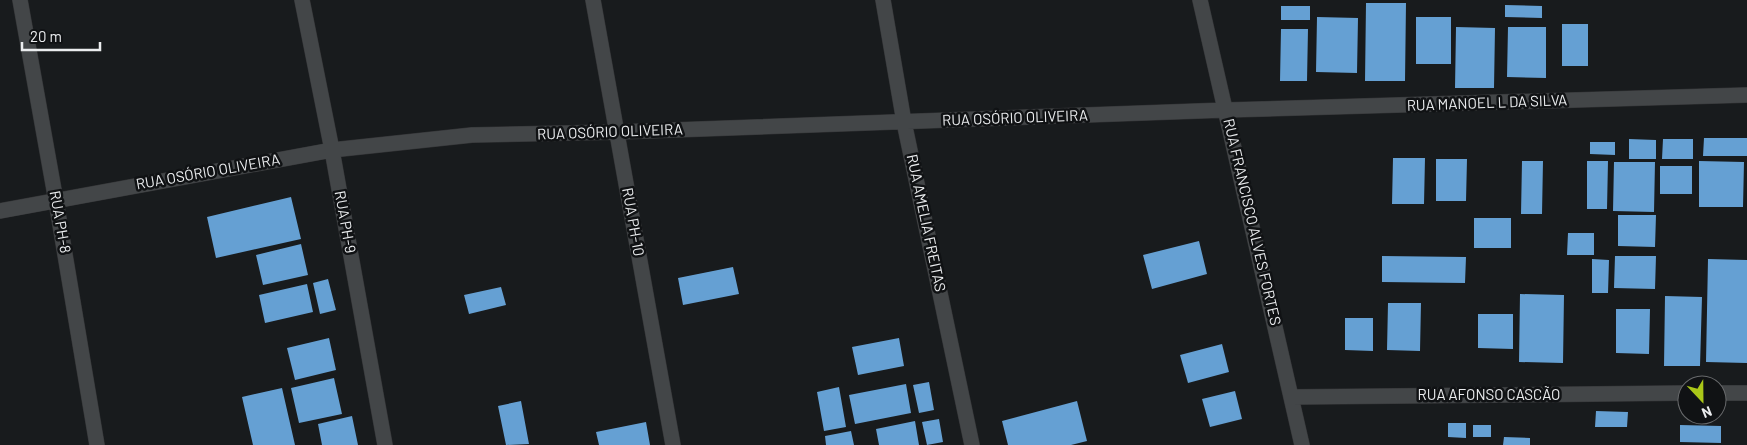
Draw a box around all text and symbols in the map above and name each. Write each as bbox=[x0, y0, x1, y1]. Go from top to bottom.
scale bar bbox=[22, 20, 100, 52]
text: 20 m bbox=[30, 27, 62, 45]
street label: RUA MANOEL L DA SILVA bbox=[1406, 90, 1568, 114]
street label: RUA OSÓRIO OLIVEIRA bbox=[942, 105, 1088, 129]
street label: RUA FRANCISCO ALVES FORTES bbox=[1220, 117, 1286, 327]
street label: RUA OSÓRIO OLIVEIRA bbox=[537, 119, 683, 143]
street label: RUA OSÓRIO OLIVEIRA bbox=[134, 149, 281, 193]
street label: RUA AMELIA FREITAS bbox=[904, 152, 950, 293]
street label: RUA PH-10 bbox=[619, 186, 649, 257]
street label: RUA PH-8 bbox=[47, 189, 75, 255]
street label: RUA PH-9 bbox=[332, 189, 360, 255]
north arrow bbox=[1677, 375, 1727, 425]
street label: RUA AFONSO CASCÃO bbox=[1418, 385, 1560, 403]
text: N bbox=[1700, 403, 1715, 422]

